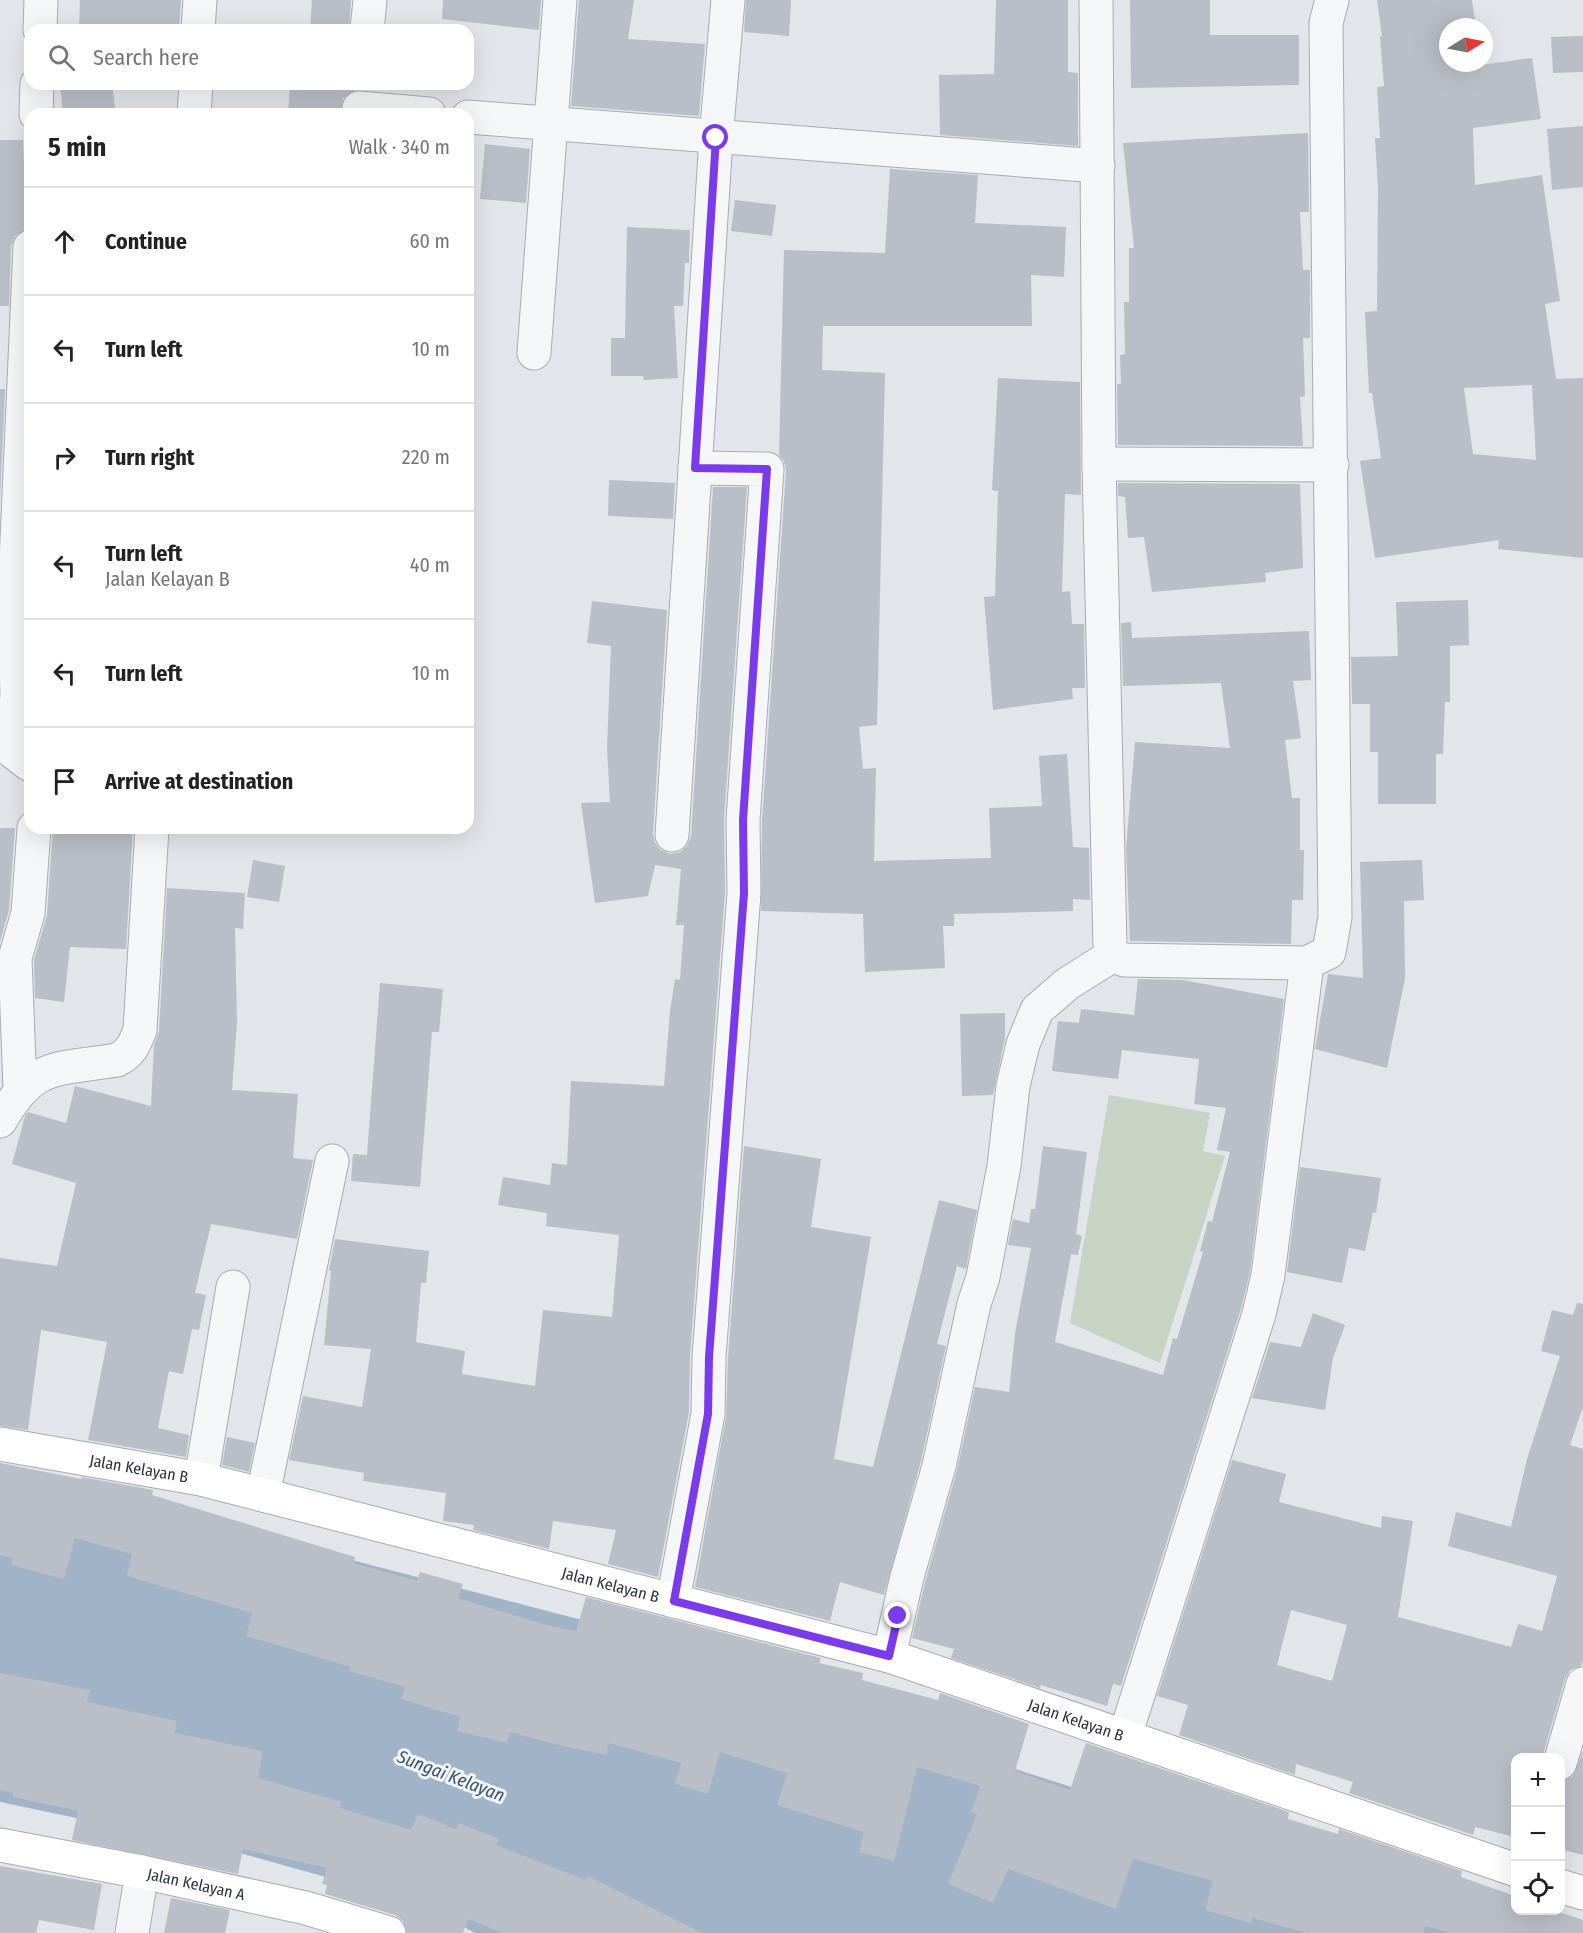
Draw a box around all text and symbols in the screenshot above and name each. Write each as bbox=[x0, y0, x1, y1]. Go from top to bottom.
north arrow bbox=[1439, 18, 1493, 72]
search box bbox=[24, 24, 474, 90]
icon: search bbox=[45, 41, 78, 74]
text: Search here bbox=[93, 44, 199, 71]
route start bbox=[702, 124, 728, 150]
text: 5 min bbox=[48, 132, 106, 163]
text: Walk · 340 m bbox=[349, 135, 450, 159]
icon: ahead bbox=[48, 225, 81, 258]
text: Continue bbox=[105, 228, 187, 255]
text: 60 m bbox=[410, 229, 450, 253]
icon: left bbox=[48, 333, 81, 366]
text: Turn left bbox=[105, 336, 183, 363]
text: 10 m bbox=[412, 337, 450, 361]
icon: right bbox=[48, 441, 81, 474]
text: Turn right bbox=[105, 444, 194, 471]
text: 220 m bbox=[402, 445, 450, 469]
text: Turn left bbox=[105, 540, 183, 567]
icon: left bbox=[48, 549, 81, 582]
text: 40 m bbox=[410, 553, 450, 577]
text: Jalan Kelayan B bbox=[105, 567, 230, 591]
icon: left bbox=[48, 657, 81, 690]
text: Turn left bbox=[105, 660, 183, 687]
text: 10 m bbox=[412, 661, 450, 685]
icon: arrive bbox=[48, 765, 81, 798]
text: Arrive at destination bbox=[105, 768, 293, 795]
street label: Jalan Kelayan B bbox=[88, 1451, 190, 1487]
street label: Jalan Kelayan B bbox=[560, 1563, 661, 1607]
route end bbox=[884, 1602, 910, 1628]
street label: Jalan Kelayan B bbox=[1025, 1695, 1126, 1745]
water label: Sungai Kelayan bbox=[393, 1745, 508, 1807]
map controls bbox=[1511, 1753, 1565, 1915]
button: + bbox=[1511, 1753, 1565, 1807]
button: − bbox=[1511, 1807, 1565, 1861]
button: locate bbox=[1511, 1861, 1565, 1915]
street label: Jalan Kelayan A bbox=[145, 1864, 247, 1904]

